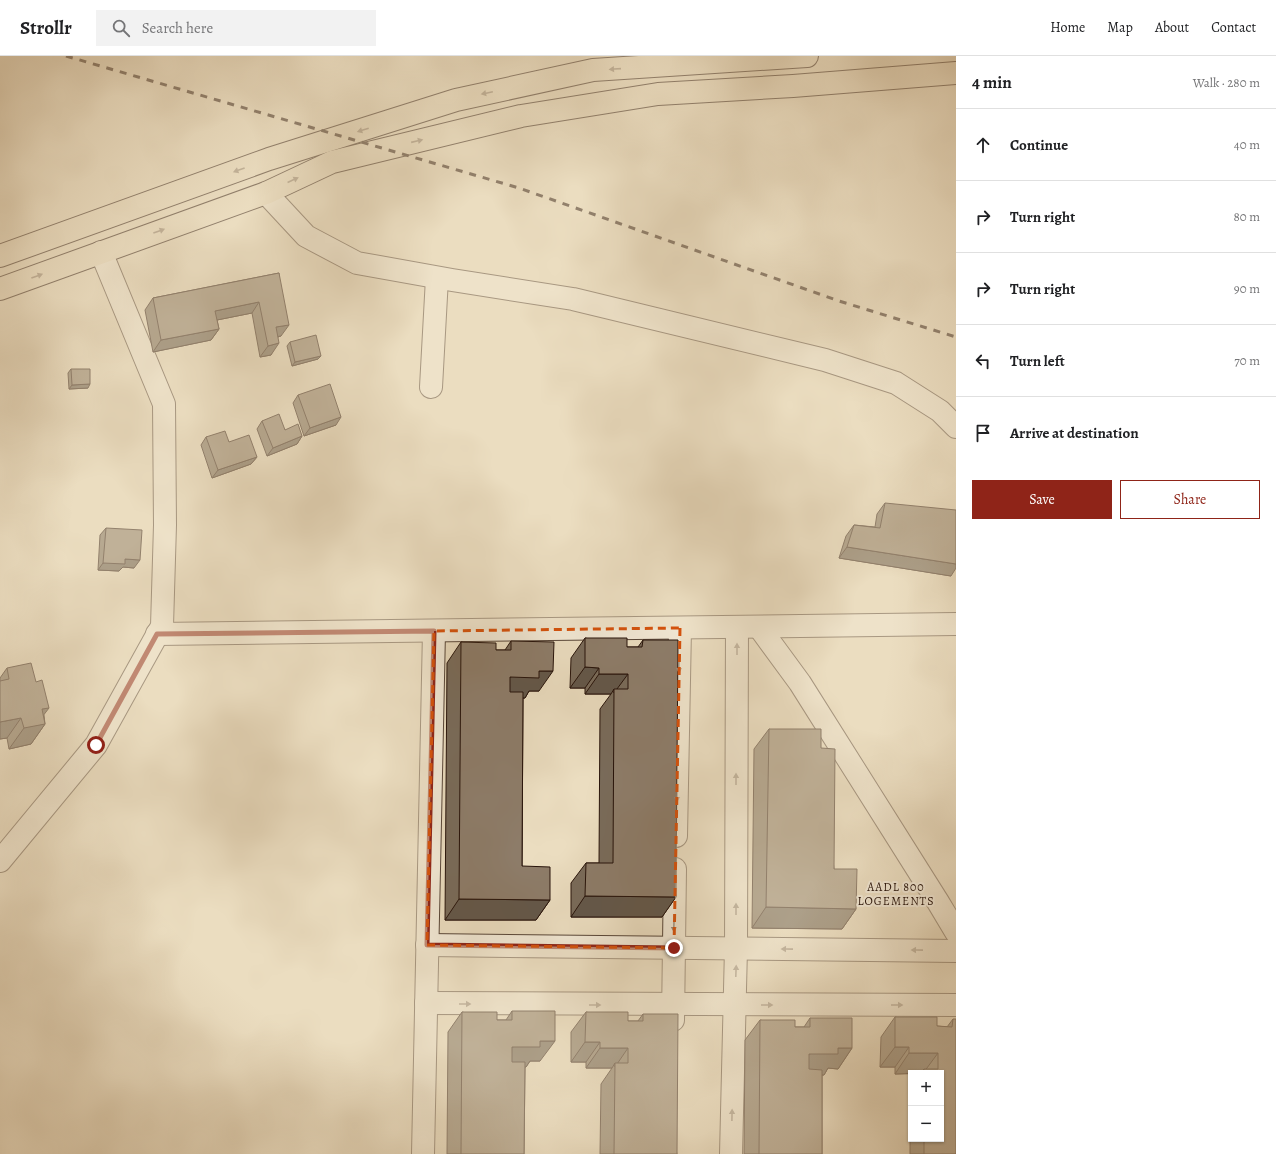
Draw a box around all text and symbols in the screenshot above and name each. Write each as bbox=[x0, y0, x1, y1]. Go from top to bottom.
search box bbox=[96, 10, 376, 46]
text: Strollr bbox=[20, 15, 72, 41]
icon: search bbox=[110, 17, 132, 39]
text: Search here bbox=[142, 18, 213, 38]
text: Home bbox=[1050, 18, 1085, 37]
text: Map bbox=[1107, 18, 1133, 37]
text: About bbox=[1155, 18, 1189, 37]
text: Contact bbox=[1211, 18, 1256, 37]
one-way arrow bbox=[609, 65, 621, 72]
text: 4 min bbox=[972, 71, 1012, 94]
text: Walk · 280 m bbox=[1193, 74, 1260, 91]
one-way arrow bbox=[481, 91, 494, 97]
one-way arrow bbox=[356, 127, 368, 133]
icon: ahead bbox=[972, 134, 994, 156]
text: Continue bbox=[1010, 135, 1068, 155]
text: 40 m bbox=[1234, 136, 1260, 153]
one-way arrow bbox=[410, 138, 423, 144]
one-way arrow bbox=[233, 167, 245, 173]
one-way arrow bbox=[287, 177, 299, 183]
icon: right bbox=[972, 206, 994, 228]
text: Turn right bbox=[1010, 207, 1075, 227]
text: 80 m bbox=[1233, 208, 1260, 225]
one-way arrow bbox=[153, 228, 165, 234]
one-way arrow bbox=[31, 272, 43, 278]
icon: right bbox=[972, 278, 994, 300]
text: Turn right bbox=[1010, 279, 1075, 299]
text: 90 m bbox=[1234, 280, 1260, 297]
icon: left bbox=[972, 350, 994, 372]
text: Turn left bbox=[1010, 351, 1065, 371]
text: 70 m bbox=[1234, 352, 1260, 369]
icon: arrive bbox=[972, 422, 994, 444]
text: Arrive at destination bbox=[1010, 423, 1139, 443]
button: Save bbox=[972, 480, 1112, 519]
button: Share bbox=[1120, 480, 1260, 519]
one-way arrow bbox=[734, 642, 740, 655]
one-way arrow bbox=[676, 661, 682, 674]
route start bbox=[87, 736, 105, 754]
one-way arrow bbox=[733, 772, 739, 785]
one-way arrow bbox=[674, 790, 680, 803]
district label: AADL 800 LOGEMENTS bbox=[857, 879, 935, 909]
one-way arrow bbox=[733, 902, 739, 915]
one-way arrow bbox=[671, 920, 677, 933]
route end bbox=[665, 939, 683, 957]
one-way arrow bbox=[780, 946, 793, 952]
one-way arrow bbox=[910, 947, 923, 953]
one-way arrow bbox=[732, 965, 739, 977]
one-way arrow bbox=[459, 1001, 472, 1007]
one-way arrow bbox=[589, 1002, 602, 1008]
one-way arrow bbox=[761, 1002, 774, 1008]
one-way arrow bbox=[891, 1002, 904, 1008]
map controls bbox=[908, 1070, 944, 1142]
button: + bbox=[908, 1070, 944, 1106]
button: − bbox=[908, 1106, 944, 1142]
one-way arrow bbox=[729, 1108, 735, 1121]

